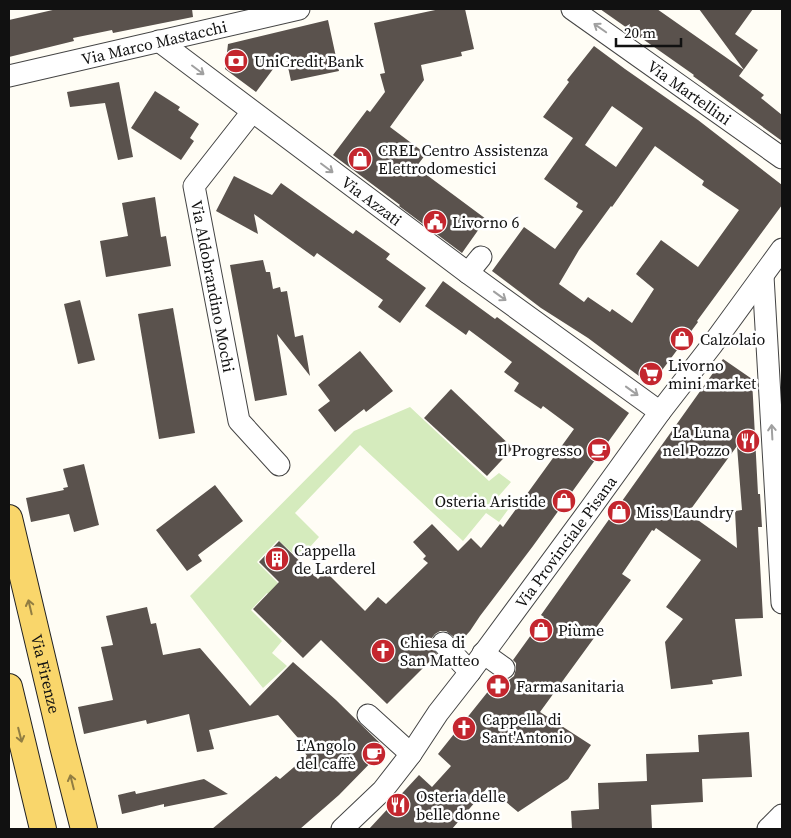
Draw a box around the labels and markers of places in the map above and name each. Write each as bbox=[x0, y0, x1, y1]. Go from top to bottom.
bank icon: UniCredit Bank bbox=[223, 48, 249, 74]
place label: UniCredit Bank bbox=[254, 50, 364, 72]
place label: CREL Centro Assistenza Elettrodomestici bbox=[378, 139, 549, 179]
shop icon: CREL Centro Assistenza Elettrodomestici bbox=[347, 146, 373, 172]
public building icon: Livorno 6 bbox=[422, 209, 448, 235]
place label: Livorno 6 bbox=[452, 211, 520, 233]
shop icon: Calzolaio bbox=[669, 326, 695, 352]
place label: Calzolaio bbox=[700, 328, 765, 350]
place label: Livorno mini market bbox=[668, 354, 757, 394]
supermarket icon: Livorno mini market bbox=[638, 361, 664, 387]
place label: La Luna nel Pozzo bbox=[663, 421, 731, 461]
restaurant icon: La Luna nel Pozzo bbox=[735, 428, 761, 454]
cafe icon: Il Progresso bbox=[586, 437, 612, 463]
place label: Il Progresso bbox=[497, 439, 582, 461]
shop icon: Osteria Aristide bbox=[551, 488, 577, 514]
place label: Osteria Aristide bbox=[435, 490, 546, 512]
shop icon: Miss Laundry bbox=[606, 499, 632, 525]
place label: Miss Laundry bbox=[636, 501, 735, 523]
place label: Cappella de Larderel bbox=[294, 539, 376, 579]
building icon: Cappella de Larderel bbox=[264, 546, 290, 572]
shop icon: Piùme bbox=[528, 617, 554, 643]
place label: Piùme bbox=[558, 619, 604, 641]
place label: Chiesa di San Matteo bbox=[400, 631, 480, 671]
church icon: Chiesa di San Matteo bbox=[370, 638, 396, 664]
pharmacy icon: Farmasanitaria bbox=[485, 673, 511, 699]
place label: Farmasanitaria bbox=[516, 675, 625, 697]
place label: Cappella di Sant'Antonio bbox=[482, 708, 572, 748]
church icon: Cappella di Sant'Antonio bbox=[451, 715, 477, 741]
place label: L'Angolo del caffè bbox=[296, 734, 356, 774]
cafe icon: L'Angolo del caffè bbox=[361, 741, 387, 767]
place label: Osteria delle belle donne bbox=[416, 785, 506, 825]
restaurant icon: Osteria delle belle donne bbox=[385, 792, 411, 818]

